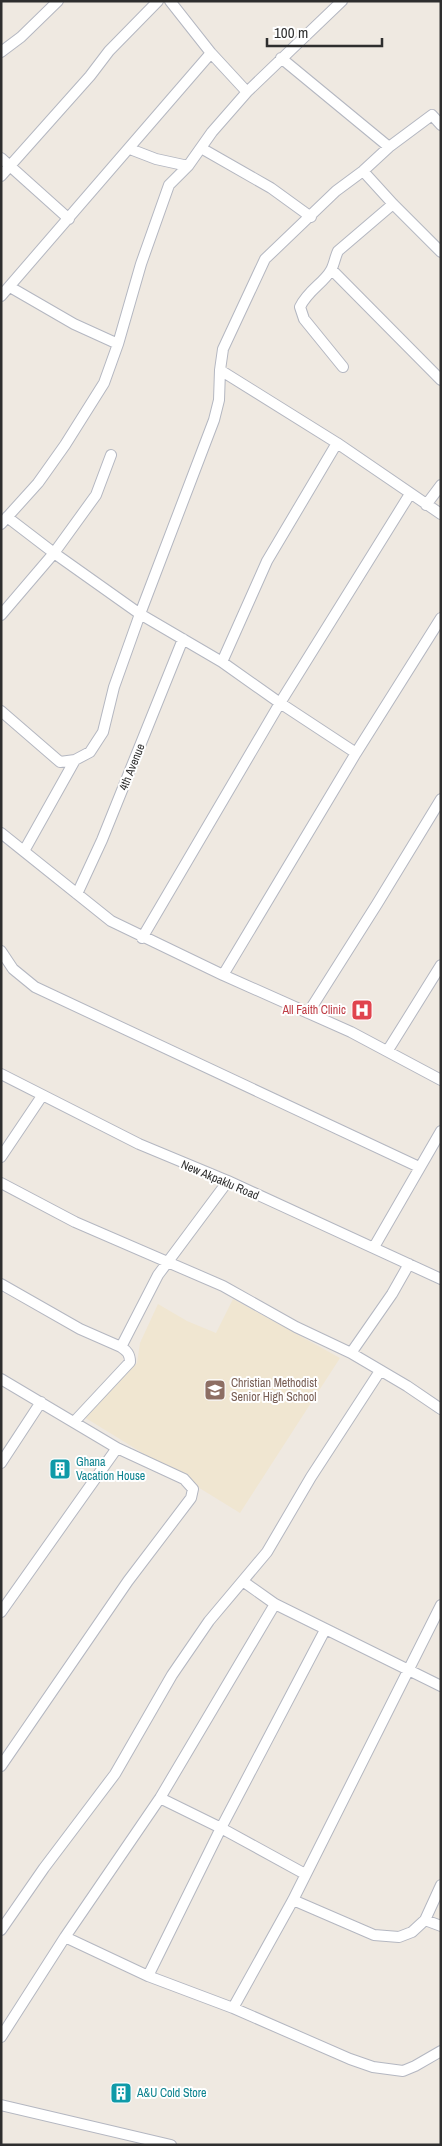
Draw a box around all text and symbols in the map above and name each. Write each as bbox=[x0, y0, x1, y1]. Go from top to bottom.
scale bar bbox=[267, 15, 382, 47]
text: 100 m bbox=[274, 22, 308, 43]
street label: 4th Avenue bbox=[115, 741, 149, 793]
hospital icon: All Faith Clinic bbox=[350, 998, 374, 1022]
place label: All Faith Clinic bbox=[281, 1002, 346, 1018]
street label: New Akpaklu Road bbox=[179, 1156, 261, 1204]
place label: Christian Methodist Senior High School bbox=[231, 1375, 317, 1405]
school or university icon: Christian Methodist Senior High School bbox=[203, 1378, 227, 1402]
place label: Ghana Vacation House bbox=[76, 1454, 145, 1484]
building icon: Ghana Vacation House bbox=[48, 1457, 72, 1481]
building icon: A&U Cold Store bbox=[109, 2081, 133, 2105]
place label: A&U Cold Store bbox=[136, 2085, 206, 2101]

